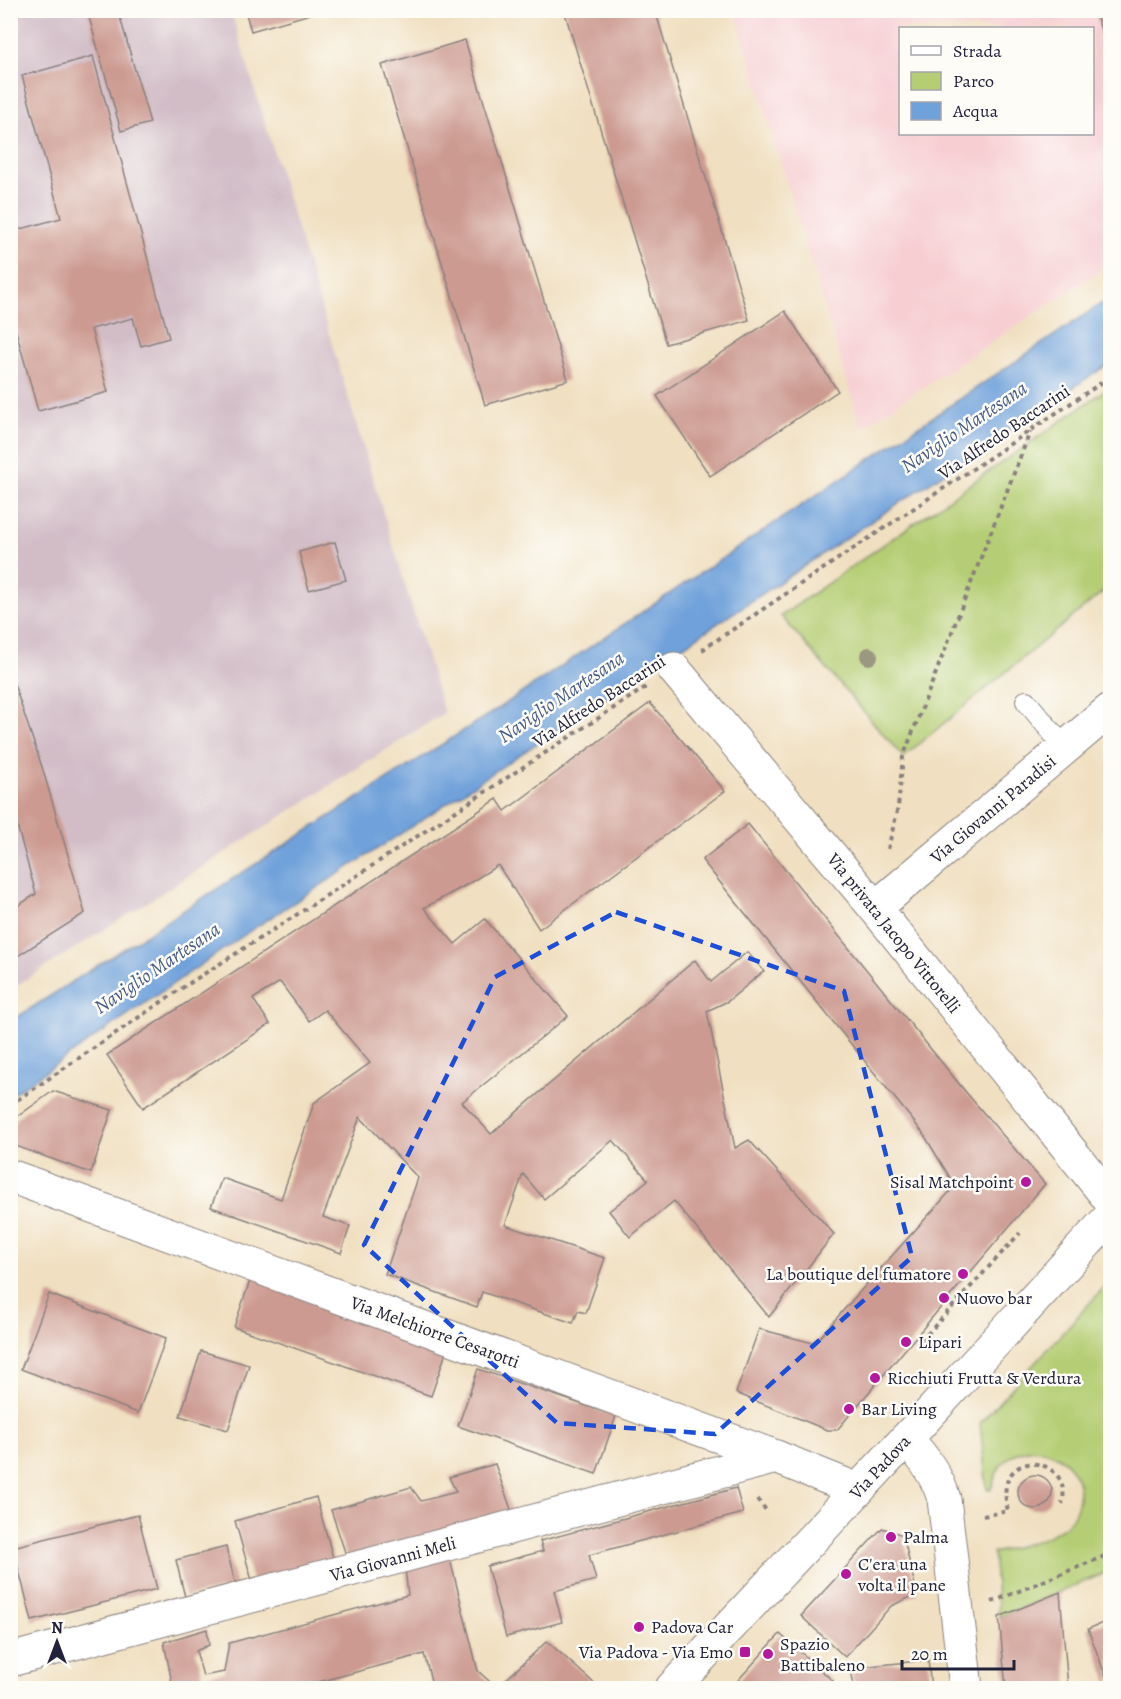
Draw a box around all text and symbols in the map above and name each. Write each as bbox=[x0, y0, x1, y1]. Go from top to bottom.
legend bbox=[899, 27, 1094, 135]
text: Strada bbox=[953, 39, 1002, 63]
text: Parco bbox=[953, 69, 994, 93]
text: Acqua bbox=[952, 99, 999, 123]
water label: Naviglio Martesana bbox=[896, 375, 1032, 479]
street label: Via Alfredo Baccarini bbox=[933, 379, 1075, 486]
water label: Naviglio Martesana bbox=[493, 645, 629, 749]
street label: Via Alfredo Baccarini bbox=[527, 649, 670, 754]
street label: Via Giovanni Paradisi bbox=[924, 749, 1061, 869]
street label: Via privata Jacopo Vittorelli bbox=[821, 847, 966, 1018]
water label: Naviglio Martesana bbox=[89, 916, 225, 1020]
place label: Sisal Matchpoint bbox=[890, 1170, 1014, 1194]
marker: Sisal Matchpoint bbox=[1019, 1175, 1033, 1189]
place label: La boutique del fumatore bbox=[766, 1262, 951, 1286]
marker: La boutique del fumatore bbox=[956, 1267, 970, 1281]
place label: Nuovo bar bbox=[956, 1286, 1032, 1310]
street label: Via Melchiorre Cesarotti bbox=[346, 1290, 523, 1374]
marker: Nuovo bar bbox=[937, 1291, 951, 1305]
place label: Lipari bbox=[918, 1330, 962, 1354]
marker: Lipari bbox=[899, 1335, 913, 1349]
place label: Ricchiuti Frutta & Verdura bbox=[887, 1366, 1082, 1390]
marker: Ricchiuti Frutta & Verdura bbox=[868, 1371, 882, 1385]
place label: Bar Living bbox=[861, 1397, 937, 1421]
marker: Bar Living bbox=[842, 1402, 856, 1416]
street label: Via Padova bbox=[843, 1429, 916, 1505]
place label: Palma bbox=[903, 1525, 949, 1549]
marker: Palma bbox=[884, 1530, 898, 1544]
street label: Via Giovanni Meli bbox=[326, 1531, 459, 1588]
place label: C'era una volta il pane bbox=[857, 1552, 946, 1597]
marker: C'era una volta il pane bbox=[839, 1567, 853, 1581]
north arrow bbox=[27, 1612, 87, 1672]
place label: Padova Car bbox=[651, 1615, 734, 1639]
text: N bbox=[51, 1617, 63, 1639]
marker: Padova Car bbox=[632, 1620, 646, 1634]
place label: Spazio Battibaleno bbox=[780, 1632, 865, 1677]
scale bar bbox=[902, 1633, 1014, 1671]
place label: Via Padova - Via Emo bbox=[578, 1640, 733, 1664]
text: 20 m bbox=[911, 1642, 948, 1666]
marker: Via Padova - Via Emo bbox=[738, 1645, 752, 1659]
marker: Spazio Battibaleno bbox=[761, 1647, 775, 1661]

